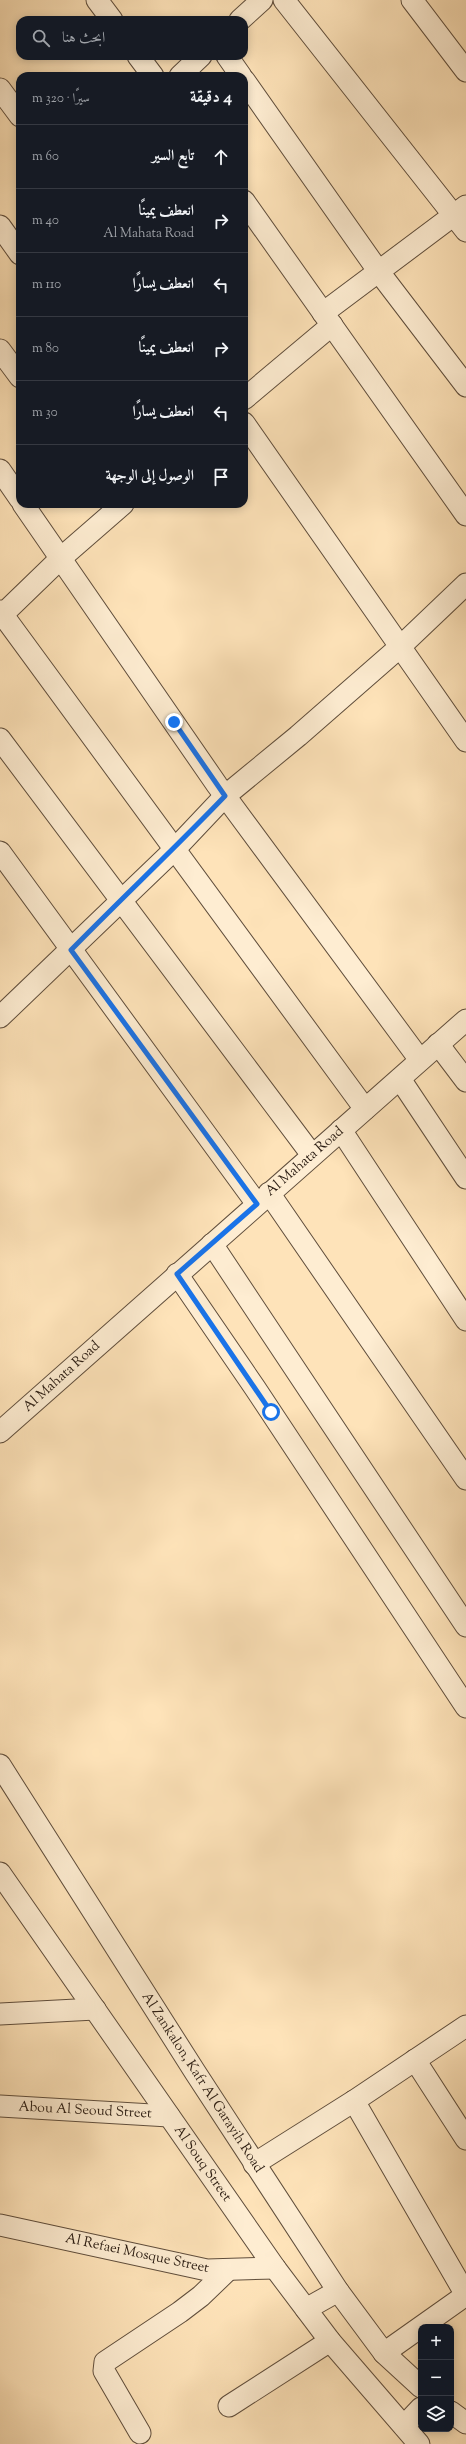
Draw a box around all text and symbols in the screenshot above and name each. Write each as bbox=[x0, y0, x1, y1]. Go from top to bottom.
search box bbox=[16, 16, 248, 60]
icon: search bbox=[30, 27, 52, 49]
text: ابحث هنا bbox=[62, 28, 105, 49]
text: 4 دقيقة bbox=[190, 86, 232, 110]
text: سيرًا · 320 m bbox=[32, 90, 90, 108]
text: تابع السير bbox=[152, 146, 194, 167]
icon: ahead bbox=[210, 146, 232, 168]
text: 60 m bbox=[32, 148, 59, 166]
text: انعطف يمينًا bbox=[139, 201, 194, 222]
icon: right bbox=[210, 210, 232, 232]
text: 40 m bbox=[32, 212, 59, 230]
text: Al Mahata Road bbox=[103, 225, 194, 243]
text: انعطف يسارًا bbox=[133, 274, 194, 295]
icon: left bbox=[210, 274, 232, 296]
text: 110 m bbox=[32, 276, 61, 294]
text: انعطف يمينًا bbox=[139, 338, 194, 359]
icon: right bbox=[210, 338, 232, 360]
text: 80 m bbox=[32, 340, 59, 358]
text: انعطف يسارًا bbox=[133, 402, 194, 423]
icon: left bbox=[210, 402, 232, 424]
text: 30 m bbox=[32, 404, 58, 422]
text: الوصول إلى الوجهة bbox=[105, 466, 194, 487]
icon: arrive bbox=[210, 466, 232, 488]
route end bbox=[165, 713, 183, 731]
street label: Al Mahata Road bbox=[262, 1122, 349, 1202]
street label: Al Mahata Road bbox=[19, 1337, 105, 1417]
route start bbox=[262, 1403, 280, 1421]
street label: Al Zankalon, Kafr Al Garayih Road bbox=[136, 1989, 268, 2177]
street label: Abou Al Seoud Street bbox=[18, 2098, 152, 2124]
street label: Al Souq Street bbox=[168, 2122, 236, 2206]
street label: Al Refaei Mosque Street bbox=[63, 2229, 211, 2279]
map controls bbox=[418, 2324, 454, 2432]
button: + bbox=[418, 2324, 454, 2360]
button: − bbox=[418, 2360, 454, 2396]
button: layers bbox=[418, 2396, 454, 2432]

